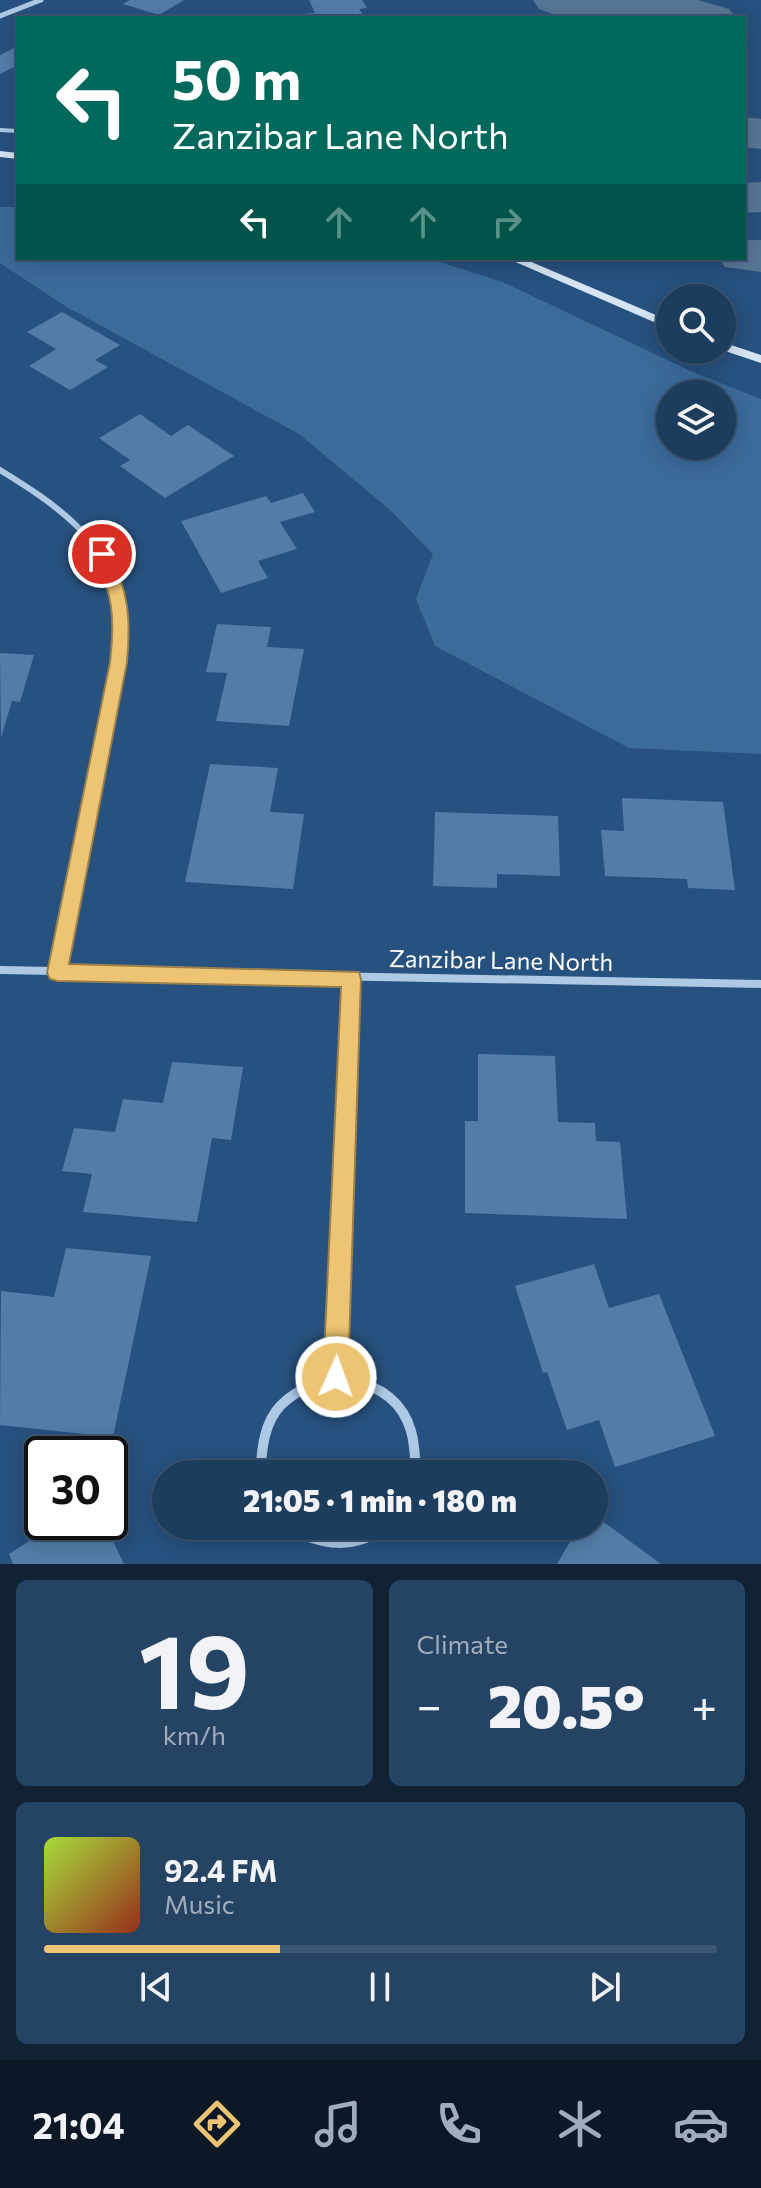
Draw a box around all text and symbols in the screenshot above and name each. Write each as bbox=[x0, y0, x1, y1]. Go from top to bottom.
text: 50 m bbox=[172, 43, 301, 112]
icon: left bbox=[40, 48, 144, 152]
text: Zanzibar Lane North bbox=[172, 112, 509, 156]
icon: left bbox=[233, 200, 277, 244]
icon: ahead bbox=[317, 200, 361, 244]
icon: ahead bbox=[401, 200, 445, 244]
icon: right bbox=[485, 200, 529, 244]
map controls bbox=[656, 284, 736, 460]
button: search bbox=[656, 284, 736, 364]
button: layers bbox=[656, 380, 736, 460]
pin bbox=[68, 520, 136, 588]
icon: arrive bbox=[80, 532, 124, 576]
street label: Zanzibar Lane North bbox=[389, 943, 613, 976]
position arrow bbox=[294, 1335, 378, 1419]
speed limit sign: 30 bbox=[24, 1436, 128, 1540]
text: 21:05 · 1 min · 180 m bbox=[243, 1481, 517, 1518]
text: 19 bbox=[139, 1603, 250, 1730]
text: Climate bbox=[417, 1628, 508, 1659]
text: 20.5° bbox=[488, 1667, 645, 1740]
text: − bbox=[417, 1677, 442, 1731]
text: + bbox=[691, 1677, 717, 1731]
text: km/h bbox=[163, 1719, 226, 1750]
text: 92.4 FM bbox=[164, 1851, 277, 1888]
text: Music bbox=[164, 1888, 235, 1919]
icon: previous bbox=[134, 1965, 178, 2009]
icon: pause bbox=[358, 1965, 402, 2009]
icon: next bbox=[583, 1965, 627, 2009]
icon: directions bbox=[189, 2096, 245, 2152]
icon: music bbox=[310, 2096, 366, 2152]
icon: phone bbox=[431, 2096, 487, 2152]
icon: climate bbox=[552, 2096, 608, 2152]
icon: car bbox=[673, 2096, 729, 2152]
text: 21:04 bbox=[32, 2102, 125, 2146]

